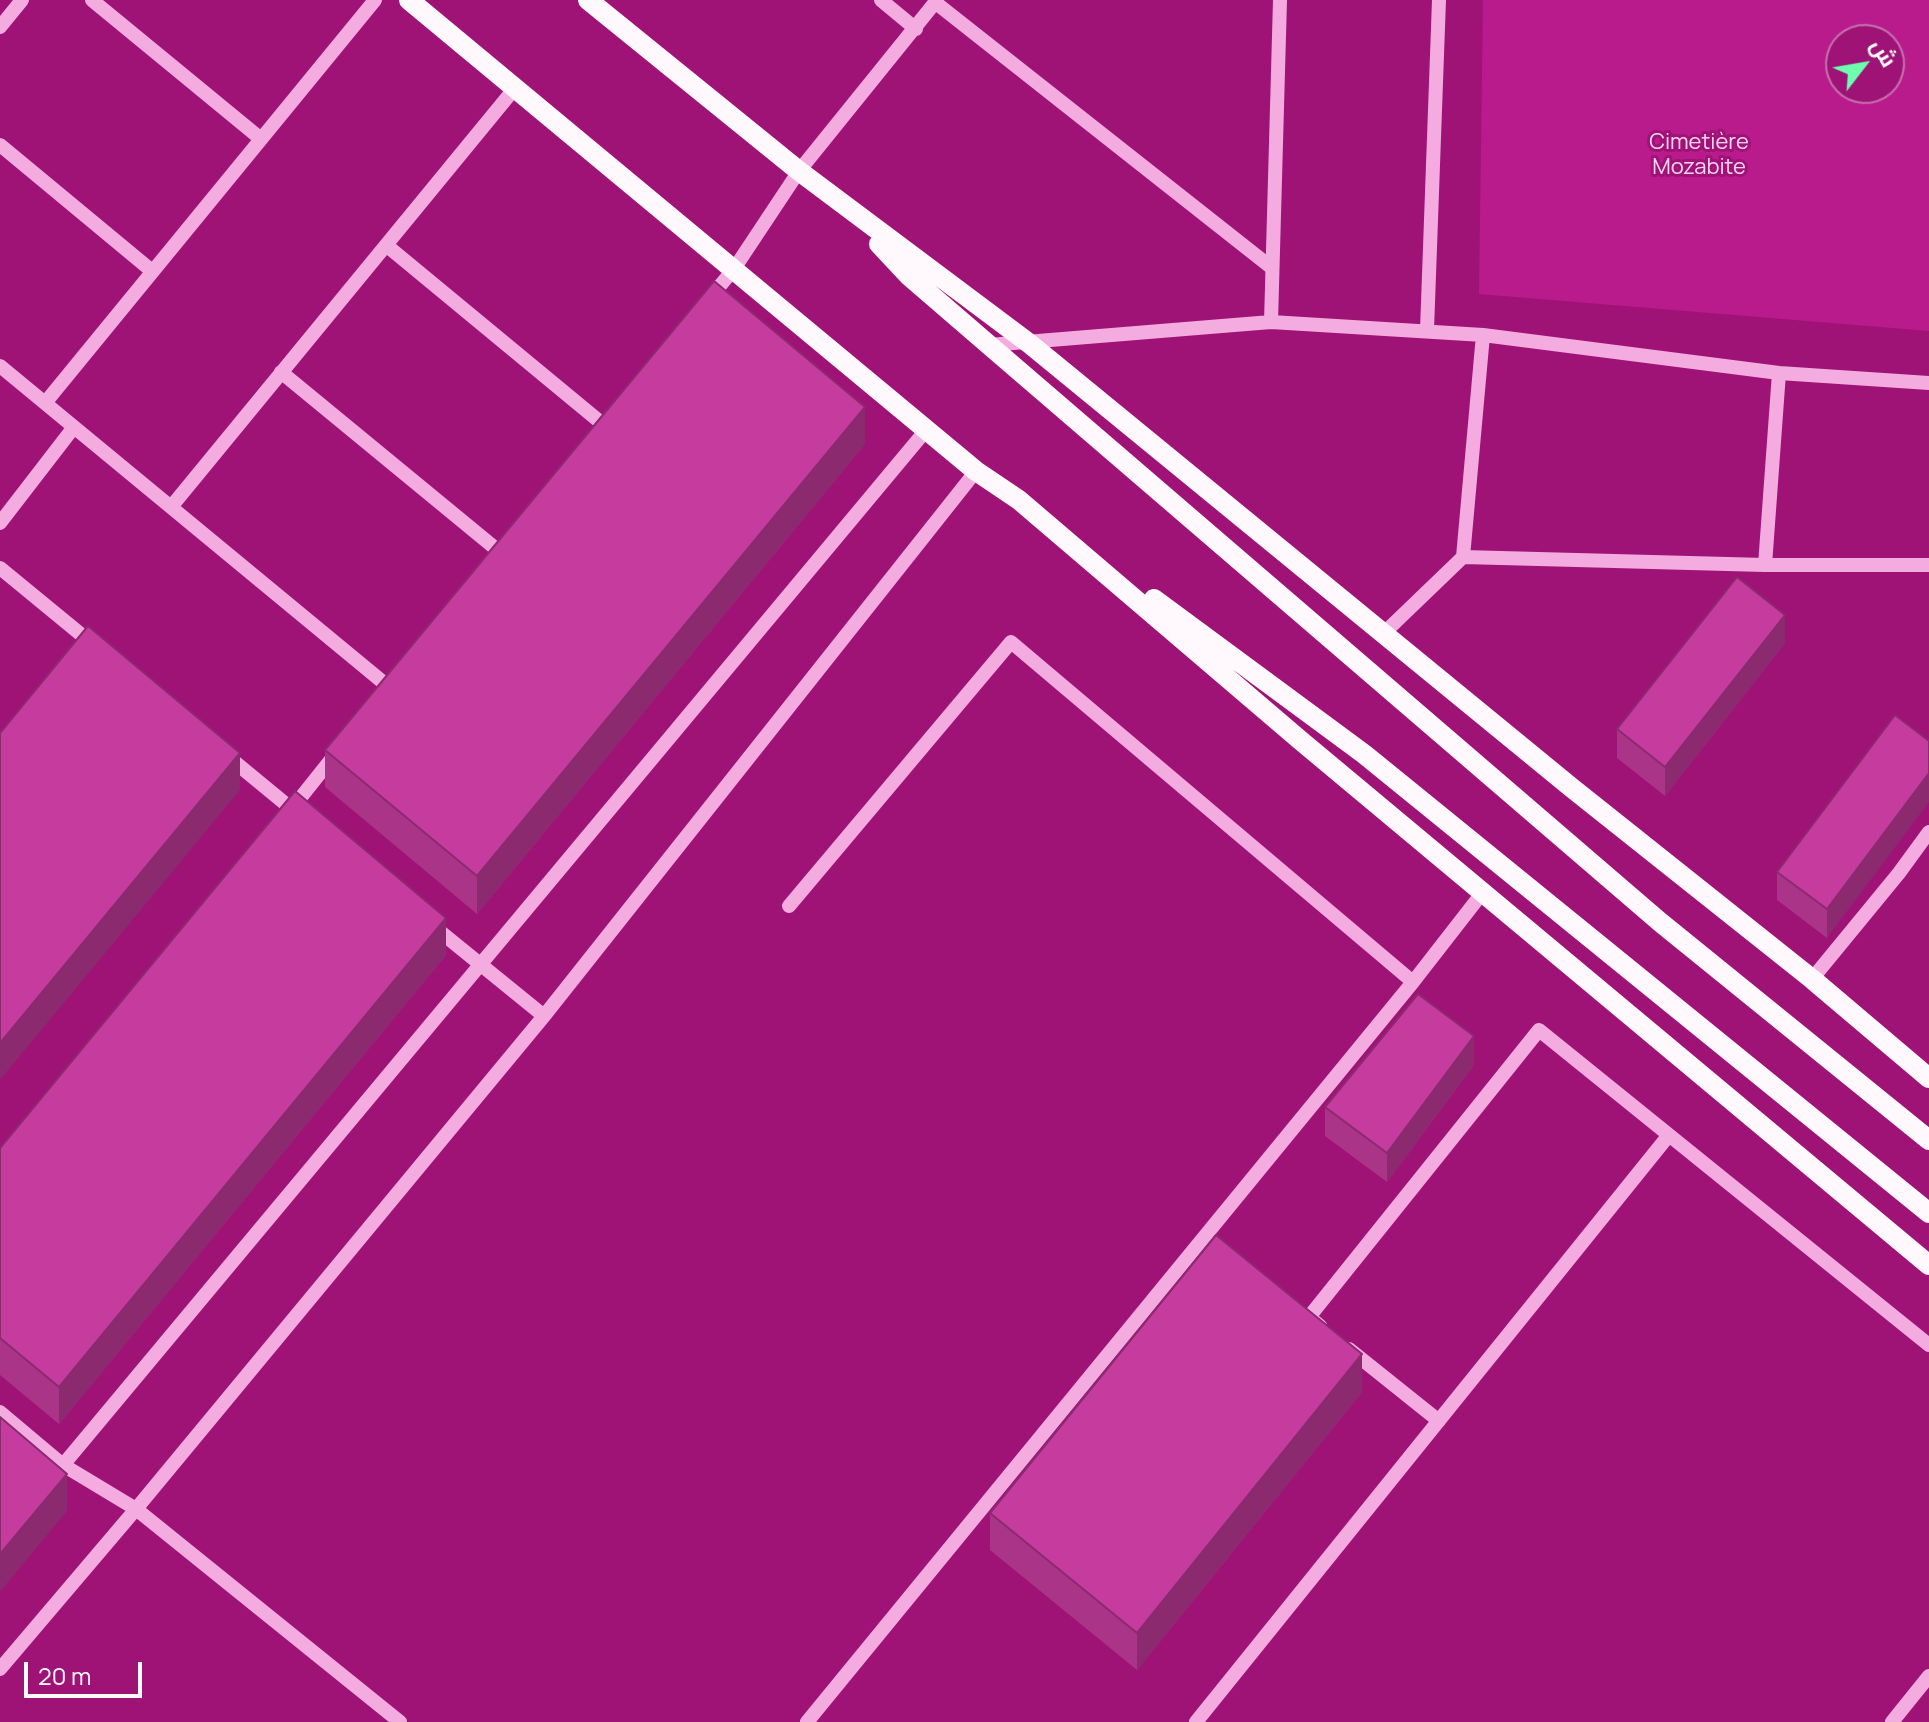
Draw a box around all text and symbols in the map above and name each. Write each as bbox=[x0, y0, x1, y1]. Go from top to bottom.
north arrow bbox=[1825, 24, 1905, 104]
text: ش bbox=[1864, 33, 1904, 72]
park label: Cimetière Mozabite bbox=[1649, 130, 1749, 182]
scale bar bbox=[28, 1646, 146, 1696]
text: 20 m bbox=[38, 1659, 91, 1692]

